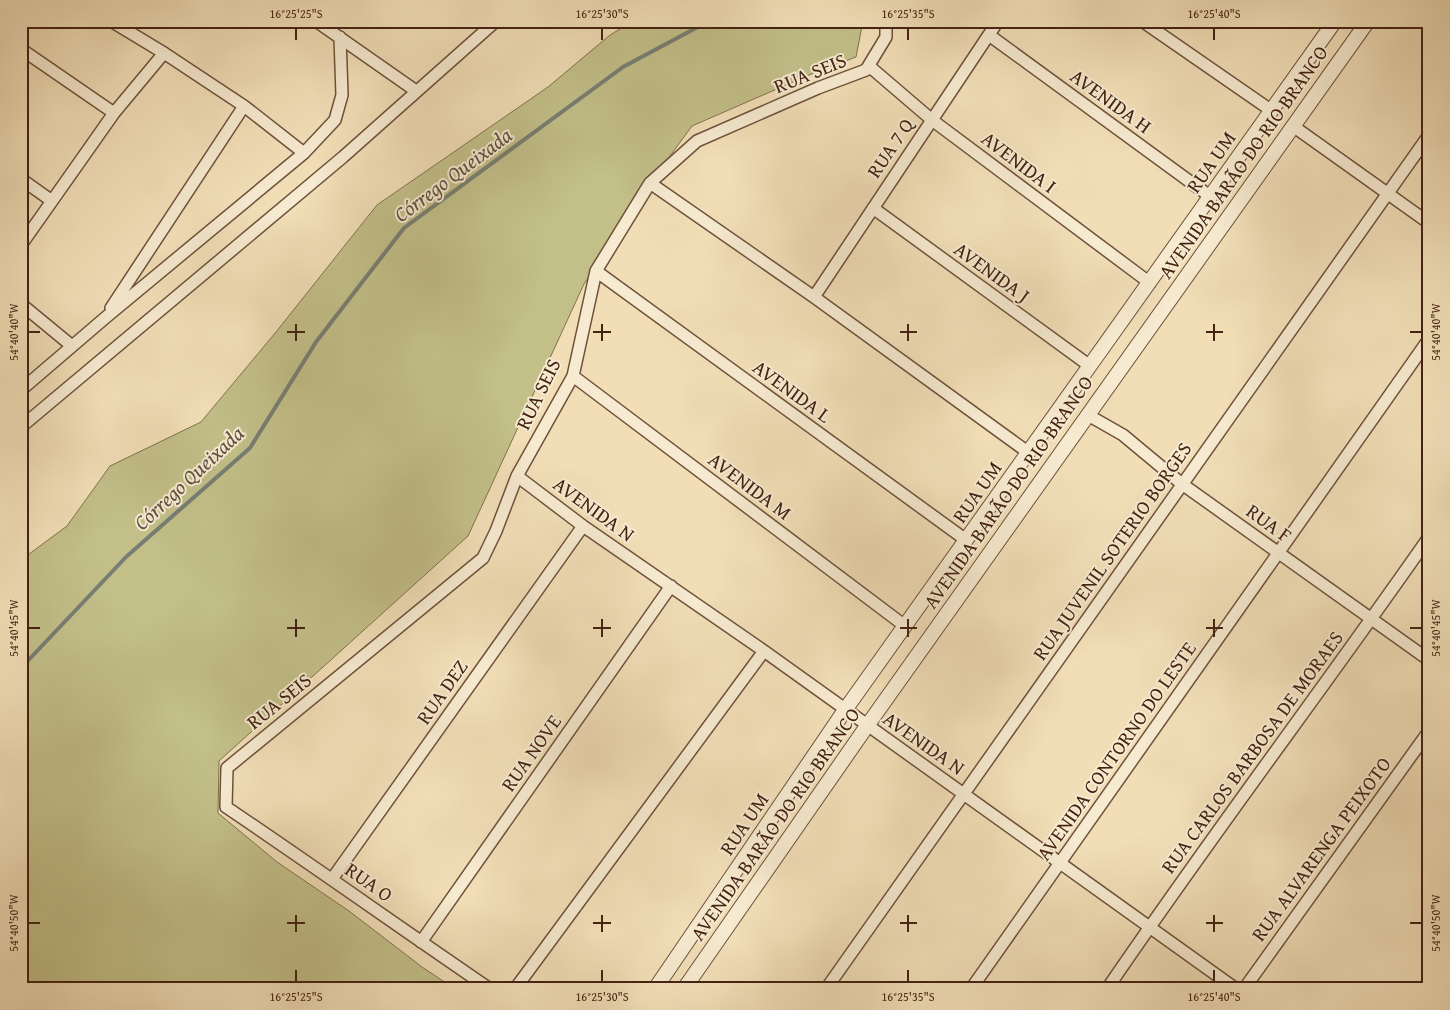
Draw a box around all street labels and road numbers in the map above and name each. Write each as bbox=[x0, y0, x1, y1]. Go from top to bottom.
street label: AVENIDA BARÃO DO RIO BRANCO bbox=[1151, 39, 1334, 284]
street label: RUA SEIS bbox=[769, 45, 850, 100]
street label: AVENIDA H bbox=[1065, 61, 1158, 140]
street label: RUA 7 Q bbox=[859, 111, 921, 183]
street label: AVENIDA I bbox=[976, 124, 1063, 199]
street label: RUA UM bbox=[1179, 125, 1242, 199]
street label: AVENIDA J bbox=[948, 234, 1036, 309]
street label: AVENIDA L bbox=[747, 352, 838, 429]
street label: RUA SEIS bbox=[508, 353, 567, 434]
street label: AVENIDA BARÃO DO RIO BRANCO bbox=[916, 369, 1099, 614]
street label: RUA JUVENIL SOTERIO BORGES bbox=[1025, 436, 1198, 666]
street label: AVENIDA M bbox=[703, 445, 798, 527]
street label: RUA UM bbox=[945, 455, 1008, 529]
street label: AVENIDA N bbox=[548, 469, 641, 548]
street label: RUA F bbox=[1241, 496, 1298, 549]
street label: RUA CARLOS BARBOSA DE MORAES bbox=[1154, 624, 1350, 879]
street label: AVENIDA CONTORNO DO LESTE bbox=[1029, 635, 1202, 866]
street label: RUA DEZ bbox=[409, 653, 474, 730]
street label: RUA SEIS bbox=[240, 665, 317, 736]
street label: AVENIDA BARÃO DO RIO BRANCO bbox=[683, 701, 866, 946]
street label: AVENIDA N bbox=[877, 704, 971, 781]
street label: RUA NOVE bbox=[493, 708, 568, 797]
street label: RUA ALVARENGA PEIXOTO bbox=[1244, 751, 1397, 947]
street label: RUA UM bbox=[712, 787, 775, 861]
street label: RUA O bbox=[340, 855, 399, 908]

